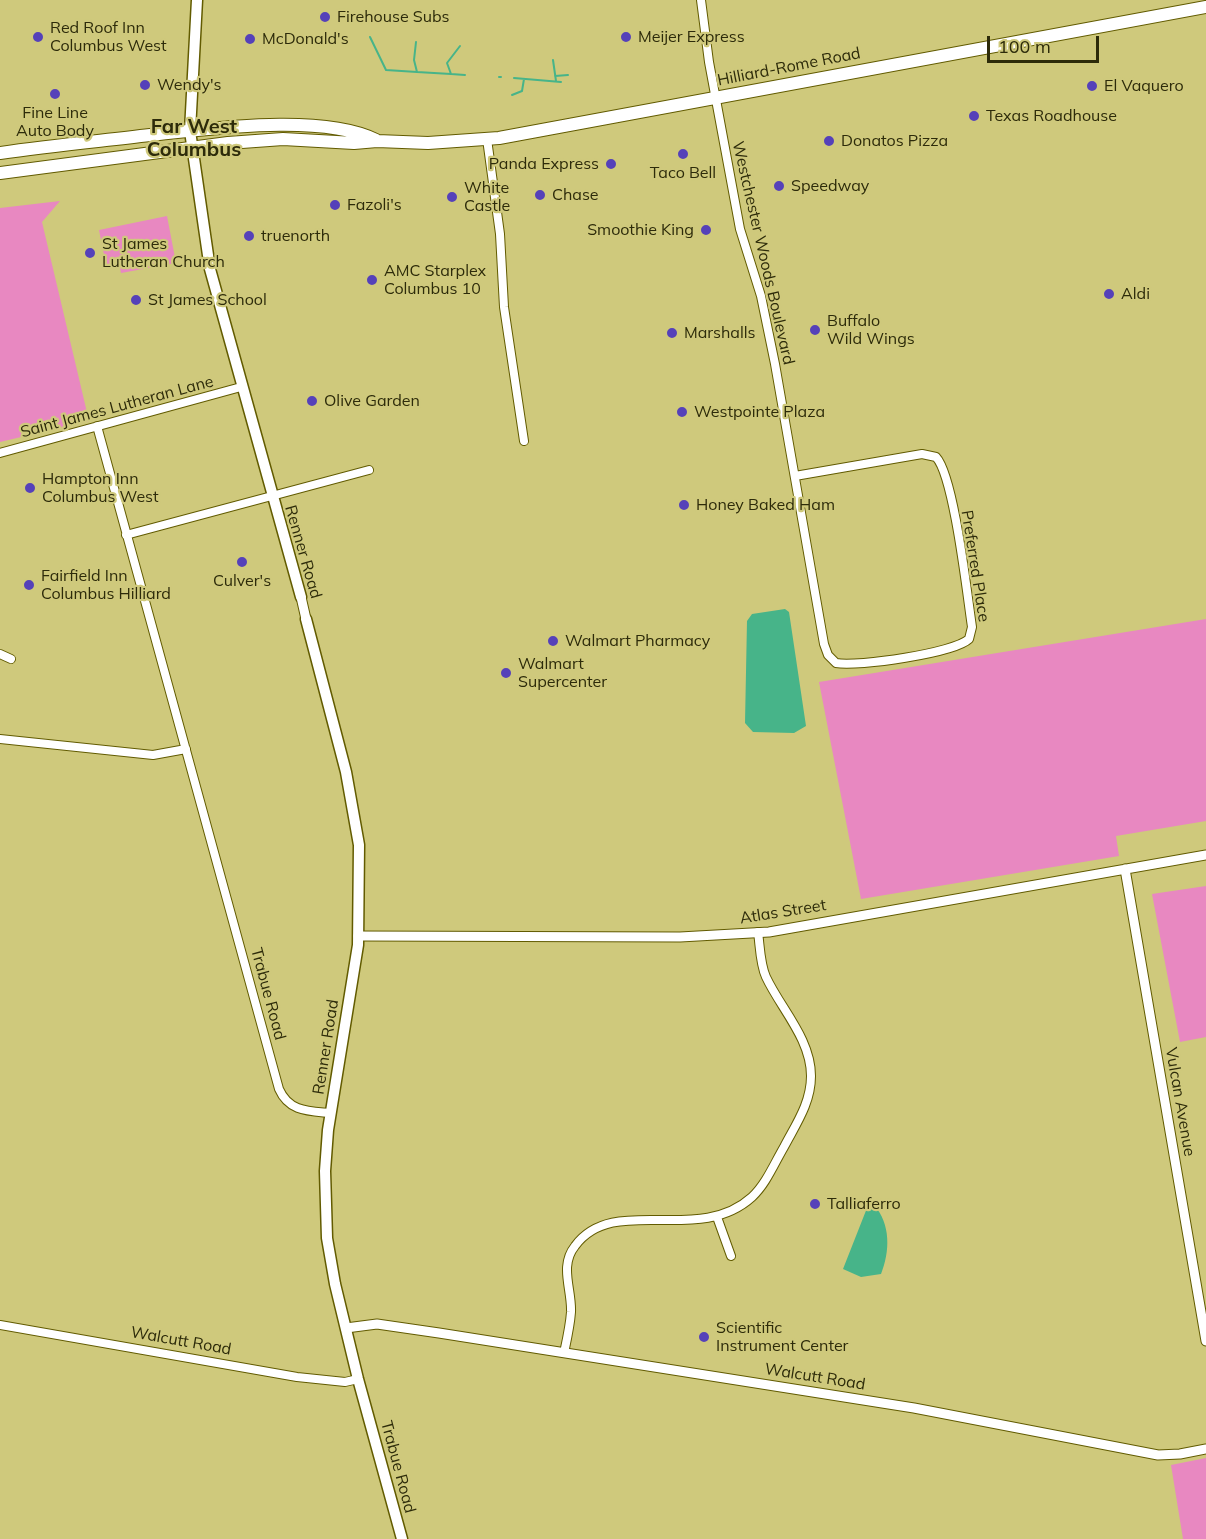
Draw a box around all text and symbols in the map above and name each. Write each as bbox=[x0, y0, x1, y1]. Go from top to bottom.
place label: Firehouse Subs bbox=[337, 7, 450, 27]
marker: Firehouse Subs bbox=[318, 10, 332, 24]
place label: Red Roof Inn Columbus West bbox=[50, 18, 167, 56]
scale bar bbox=[990, 24, 1102, 62]
place label: Meijer Express bbox=[638, 27, 745, 47]
place label: McDonald's bbox=[262, 29, 349, 49]
marker: Red Roof Inn Columbus West bbox=[31, 30, 45, 44]
marker: Meijer Express bbox=[619, 30, 633, 44]
marker: McDonald's bbox=[243, 32, 257, 46]
text: 100 m bbox=[998, 35, 1051, 58]
street label: Hilliard-Rome Road bbox=[716, 44, 862, 90]
place label: Wendy's bbox=[157, 75, 221, 95]
place label: El Vaquero bbox=[1104, 76, 1184, 96]
marker: Wendy's bbox=[138, 78, 152, 92]
marker: El Vaquero bbox=[1085, 79, 1099, 93]
marker: Fine Line Auto Body bbox=[48, 87, 62, 101]
place label: Fine Line Auto Body bbox=[16, 103, 94, 141]
place label: Texas Roadhouse bbox=[986, 106, 1117, 126]
marker: Texas Roadhouse bbox=[967, 109, 981, 123]
district label: Far West Columbus bbox=[147, 115, 241, 162]
place label: Donatos Pizza bbox=[841, 131, 948, 151]
marker: Donatos Pizza bbox=[822, 134, 836, 148]
street label: Westchester Woods Boulevard bbox=[728, 139, 798, 367]
marker: Taco Bell bbox=[676, 147, 690, 161]
place label: Panda Express bbox=[489, 154, 599, 174]
marker: Panda Express bbox=[604, 157, 618, 171]
place label: Taco Bell bbox=[650, 163, 716, 183]
place label: Speedway bbox=[791, 176, 869, 196]
place label: White Castle bbox=[464, 178, 510, 216]
marker: Speedway bbox=[772, 179, 786, 193]
place label: Chase bbox=[552, 185, 599, 205]
marker: Chase bbox=[533, 188, 547, 202]
marker: White Castle bbox=[445, 190, 459, 204]
place label: Fazoli's bbox=[347, 195, 402, 215]
marker: Fazoli's bbox=[328, 198, 342, 212]
place label: Smoothie King bbox=[587, 220, 694, 240]
marker: Smoothie King bbox=[699, 223, 713, 237]
place label: truenorth bbox=[261, 226, 330, 246]
marker: truenorth bbox=[242, 229, 256, 243]
place label: St James Lutheran Church bbox=[102, 234, 225, 272]
marker: St James Lutheran Church bbox=[83, 246, 97, 260]
place label: AMC Starplex Columbus 10 bbox=[384, 261, 486, 299]
marker: AMC Starplex Columbus 10 bbox=[365, 273, 379, 287]
place label: Aldi bbox=[1121, 284, 1150, 304]
marker: Aldi bbox=[1102, 287, 1116, 301]
place label: St James School bbox=[148, 290, 267, 310]
marker: St James School bbox=[129, 293, 143, 307]
place label: Buffalo Wild Wings bbox=[827, 311, 915, 349]
place label: Marshalls bbox=[684, 323, 756, 343]
marker: Buffalo Wild Wings bbox=[808, 323, 822, 337]
marker: Marshalls bbox=[665, 326, 679, 340]
street label: Saint James Lutheran Lane bbox=[18, 372, 216, 442]
place label: Olive Garden bbox=[324, 391, 420, 411]
marker: Olive Garden bbox=[305, 394, 319, 408]
place label: Westpointe Plaza bbox=[694, 402, 825, 422]
marker: Westpointe Plaza bbox=[675, 405, 689, 419]
place label: Hampton Inn Columbus West bbox=[42, 469, 159, 507]
marker: Hampton Inn Columbus West bbox=[23, 481, 37, 495]
place label: Honey Baked Ham bbox=[696, 495, 835, 515]
marker: Honey Baked Ham bbox=[677, 498, 691, 512]
street label: Renner Road bbox=[281, 503, 325, 601]
street label: Preferred Place bbox=[957, 509, 993, 623]
marker: Culver's bbox=[235, 555, 249, 569]
place label: Fairfield Inn Columbus Hilliard bbox=[41, 566, 171, 604]
place label: Culver's bbox=[213, 571, 271, 591]
marker: Fairfield Inn Columbus Hilliard bbox=[22, 578, 36, 592]
place label: Walmart Pharmacy bbox=[565, 631, 710, 651]
marker: Walmart Pharmacy bbox=[546, 634, 560, 648]
place label: Walmart Supercenter bbox=[518, 654, 607, 692]
marker: Walmart Supercenter bbox=[499, 666, 513, 680]
street label: Atlas Street bbox=[739, 896, 827, 928]
street label: Trabue Road bbox=[246, 946, 290, 1042]
street label: Renner Road bbox=[309, 998, 343, 1096]
street label: Vulcan Avenue bbox=[1161, 1046, 1199, 1158]
place label: Talliaferro bbox=[827, 1194, 901, 1214]
marker: Talliaferro bbox=[808, 1197, 822, 1211]
place label: Scientific Instrument Center bbox=[716, 1318, 848, 1356]
street label: Walcutt Road bbox=[129, 1323, 233, 1359]
marker: Scientific Instrument Center bbox=[697, 1330, 711, 1344]
street label: Walcutt Road bbox=[763, 1360, 867, 1394]
street label: Trabue Road bbox=[376, 1419, 420, 1515]

